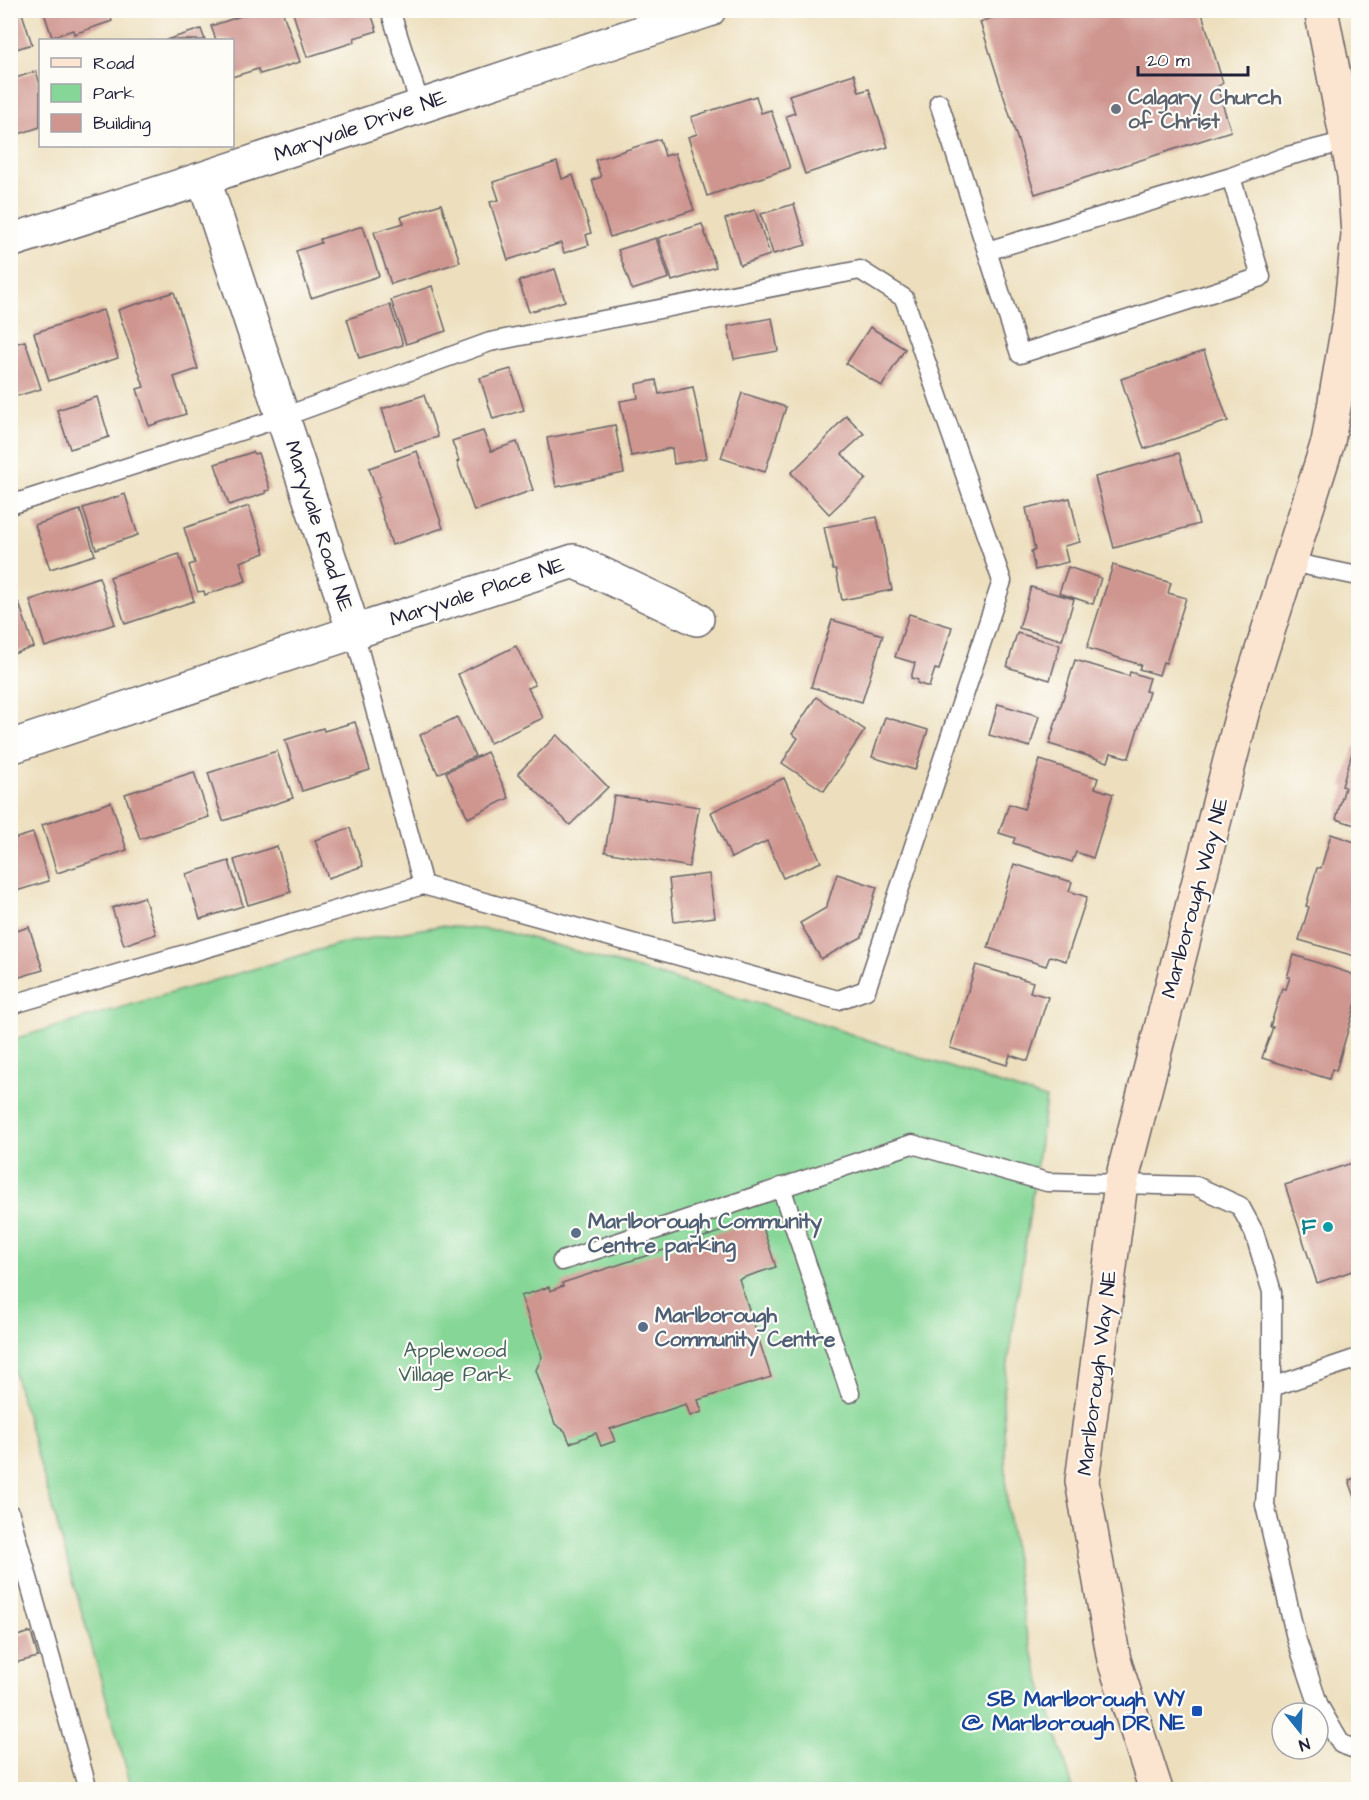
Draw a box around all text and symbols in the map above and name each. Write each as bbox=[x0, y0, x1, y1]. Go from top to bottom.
legend bbox=[39, 39, 234, 147]
scale bar bbox=[1138, 39, 1248, 77]
text: 20 m bbox=[1147, 48, 1190, 73]
text: Road bbox=[93, 51, 134, 76]
text: Park bbox=[93, 81, 135, 106]
street label: Maryvale Drive NE bbox=[270, 83, 451, 171]
place label: Calgary Church of Christ bbox=[1128, 83, 1282, 136]
marker: Calgary Church of Christ bbox=[1109, 102, 1123, 116]
text: Building bbox=[93, 111, 151, 137]
street label: Maryvale Road NE bbox=[276, 437, 360, 616]
street label: Maryvale Place NE bbox=[386, 550, 569, 636]
street label: Marlborough Way NE bbox=[1154, 794, 1238, 1002]
place label: Marlborough Community Centre parking bbox=[588, 1207, 822, 1262]
place label: F bbox=[1301, 1213, 1316, 1242]
marker: F bbox=[1321, 1220, 1335, 1234]
marker: Marlborough Community Centre parking bbox=[569, 1226, 583, 1240]
street label: Marlborough Way NE bbox=[1070, 1268, 1126, 1477]
place label: Marlborough Community Centre bbox=[655, 1301, 836, 1357]
marker: Marlborough Community Centre bbox=[636, 1320, 650, 1334]
park label: Applewood Village Park bbox=[399, 1336, 511, 1391]
place label: SB Marlborough WY @ Marlborough DR NE bbox=[962, 1685, 1186, 1740]
north arrow bbox=[1270, 1701, 1330, 1761]
marker: SB Marlborough WY @ Marlborough DR NE bbox=[1190, 1704, 1204, 1718]
text: N bbox=[1296, 1732, 1312, 1756]

